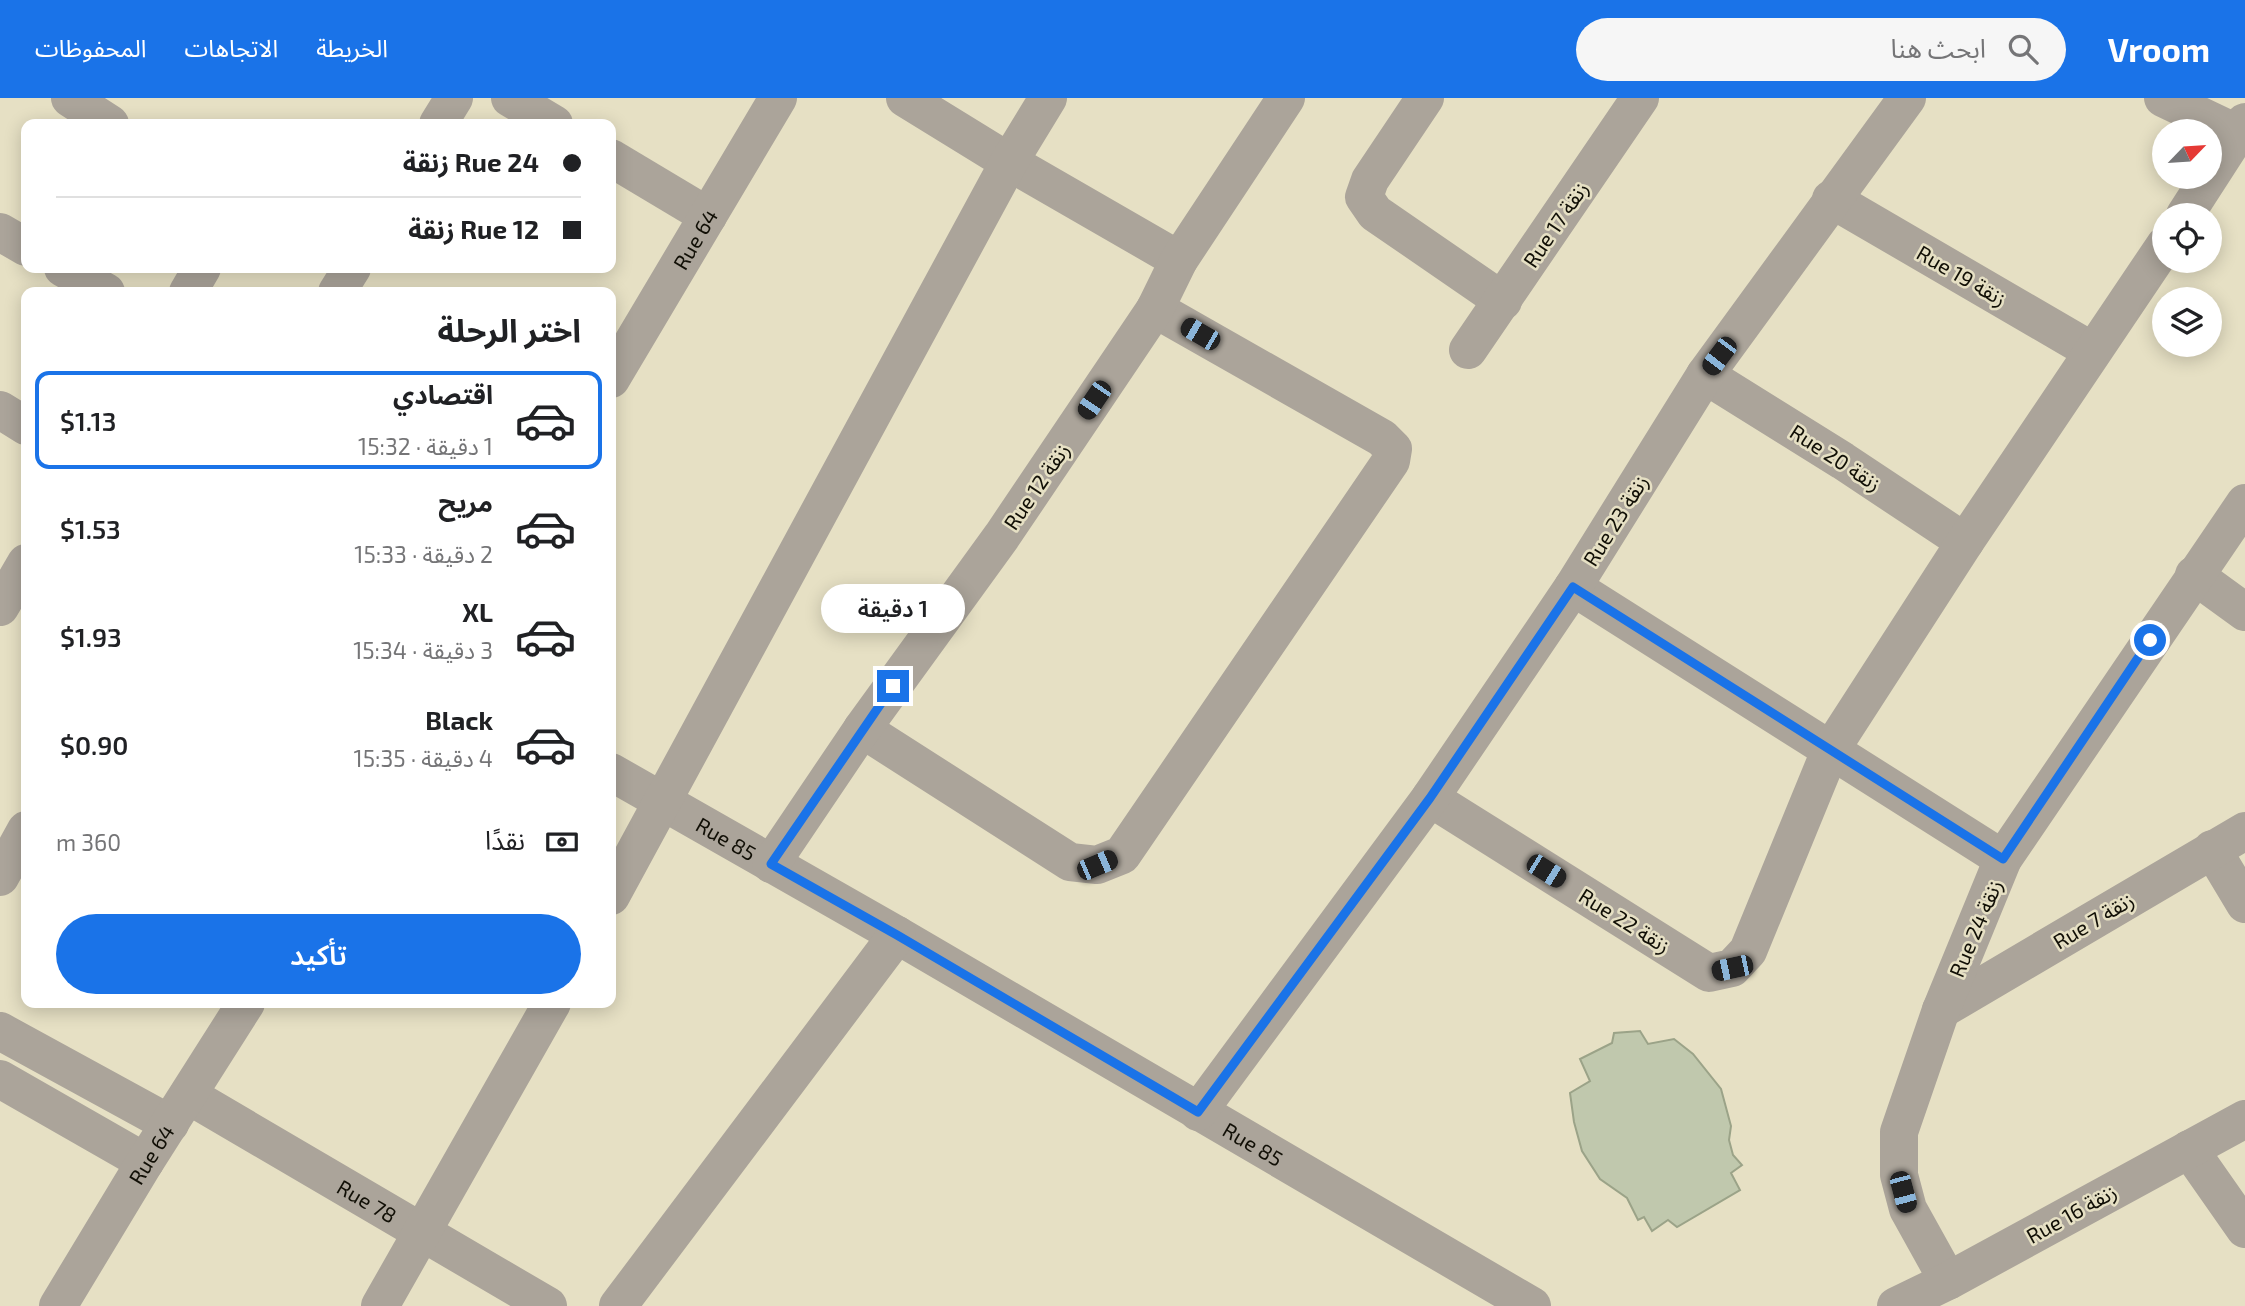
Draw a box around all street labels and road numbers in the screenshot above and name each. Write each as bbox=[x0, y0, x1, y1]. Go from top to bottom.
street label: Rue 17 زنقة bbox=[1517, 176, 1594, 272]
street label: Rue 64 bbox=[667, 204, 722, 274]
street label: Rue 19 زنقة bbox=[1912, 239, 2011, 312]
street label: Rue 20 زنقة bbox=[1785, 418, 1886, 496]
street label: Rue 12 زنقة bbox=[998, 438, 1075, 535]
street label: Rue 23 زنقة bbox=[1577, 470, 1654, 571]
street label: Rue 85 bbox=[692, 811, 761, 865]
street label: Rue 24 زنقة bbox=[1943, 875, 2008, 981]
street label: Rue 22 زنقة bbox=[1574, 882, 1675, 959]
street label: Rue 7 زنقة bbox=[2048, 886, 2138, 955]
street label: Rue 85 bbox=[1219, 1116, 1288, 1170]
street label: Rue 64 bbox=[122, 1119, 178, 1188]
street label: Rue 78 bbox=[333, 1173, 402, 1227]
street label: Rue 16 زنقة bbox=[2022, 1178, 2121, 1249]

